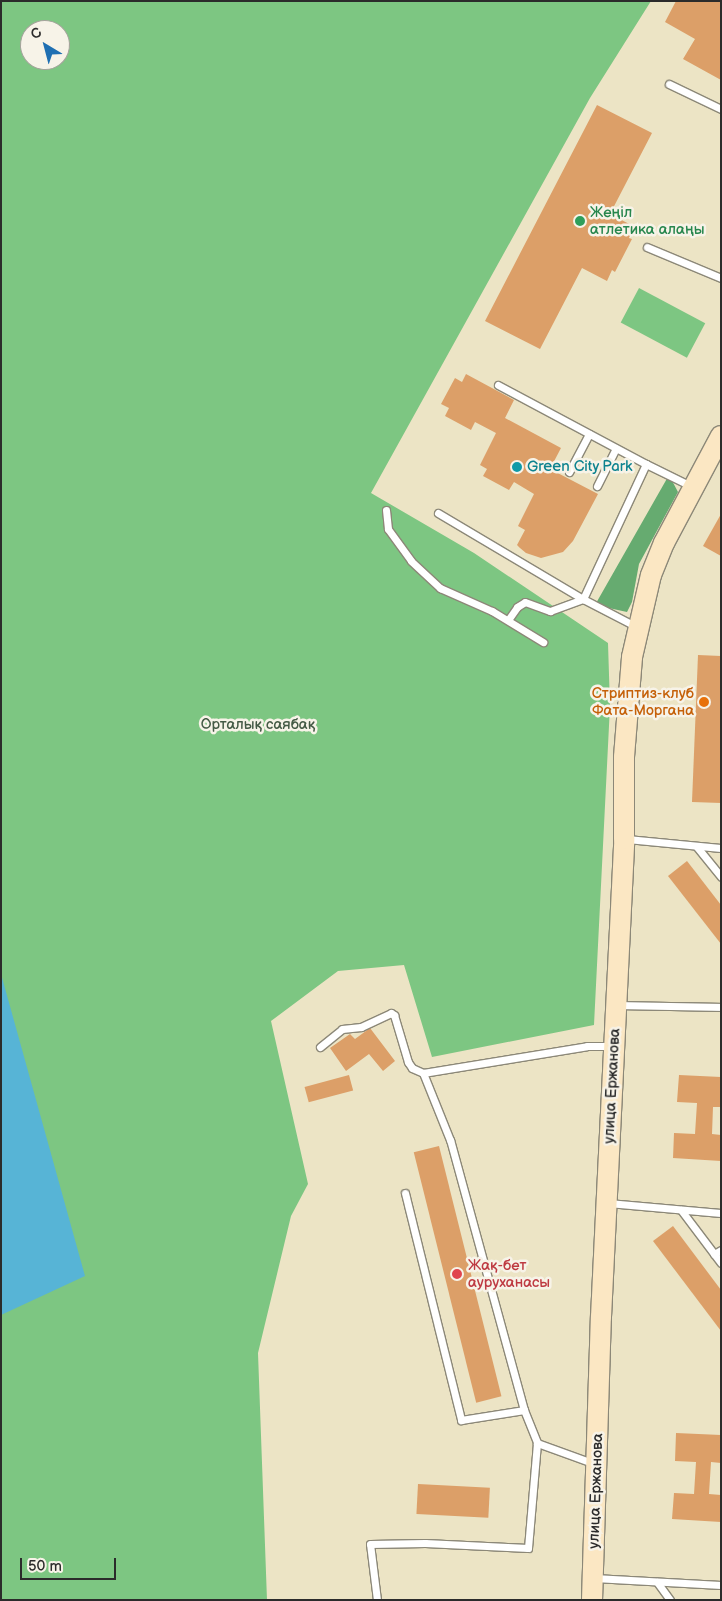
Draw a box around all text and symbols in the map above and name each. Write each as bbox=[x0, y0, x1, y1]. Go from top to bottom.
north arrow bbox=[20, 20, 70, 70]
text: С bbox=[27, 24, 45, 43]
place label: Жеңіл атлетика алаңы bbox=[590, 203, 704, 238]
marker: Жеңіл атлетика алаңы bbox=[574, 215, 586, 227]
place label: Green City Park bbox=[527, 458, 633, 476]
marker: Green City Park bbox=[511, 461, 523, 473]
place label: Стриптиз-клуб Фата-Моргана bbox=[592, 684, 694, 719]
marker: Стриптиз-клуб Фата-Моргана bbox=[698, 696, 710, 708]
park label: Орталық саябақ bbox=[201, 716, 315, 734]
street label: улица Ержанова bbox=[600, 1028, 624, 1144]
place label: Жақ-бет ауруханасы bbox=[468, 1256, 550, 1291]
marker: Жақ-бет ауруханасы bbox=[450, 1267, 464, 1281]
street label: улица Ержанова bbox=[585, 1433, 607, 1549]
scale bar bbox=[22, 1548, 119, 1580]
text: 50 m bbox=[28, 1557, 62, 1576]

